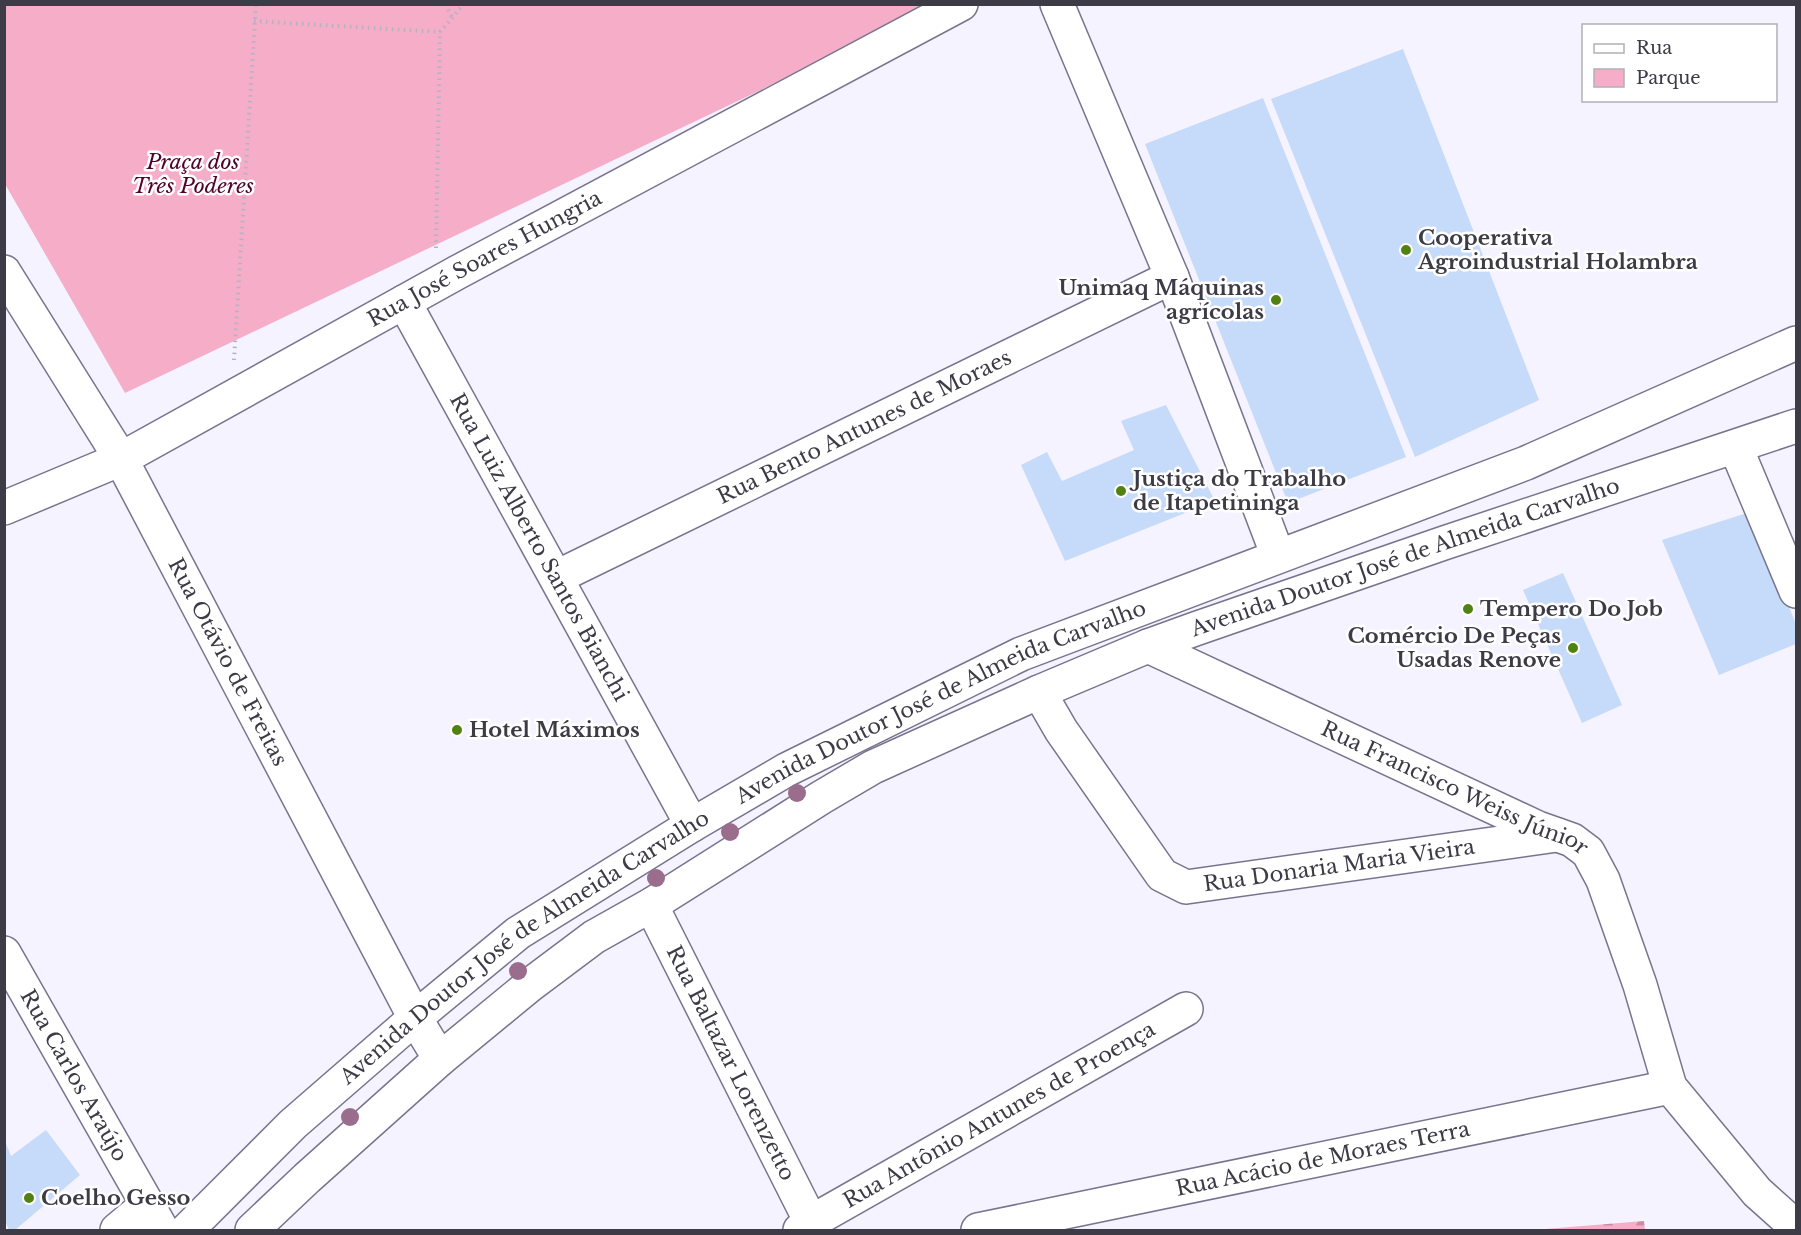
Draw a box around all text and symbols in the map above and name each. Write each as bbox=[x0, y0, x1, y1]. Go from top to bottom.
legend bbox=[1582, 24, 1777, 102]
text: Rua bbox=[1636, 37, 1672, 59]
text: Parque bbox=[1636, 67, 1701, 89]
park label: Praça dos Três Poderes bbox=[132, 149, 254, 199]
street label: Rua José Soares Hungria bbox=[363, 185, 607, 333]
place label: Cooperativa Agroindustrial Holambra bbox=[1417, 225, 1698, 275]
marker: Cooperativa Agroindustrial Holambra bbox=[1399, 243, 1413, 257]
place label: Unimaq Máquinas agrícolas bbox=[1058, 275, 1264, 325]
marker: Unimaq Máquinas agrícolas bbox=[1269, 293, 1283, 307]
street label: Rua Bento Antunes de Moraes bbox=[713, 344, 1016, 510]
street label: Rua Luiz Alberto Santos Bianchi bbox=[444, 389, 634, 706]
place label: Justiça do Trabalho de Itapetininga bbox=[1129, 466, 1346, 516]
street label: Avenida Doutor José de Almeida Carvalho bbox=[1187, 473, 1623, 643]
marker: Justiça do Trabalho de Itapetininga bbox=[1114, 484, 1128, 498]
street label: Rua Otávio de Freitas bbox=[162, 554, 293, 770]
street label: Avenida Doutor José de Almeida Carvalho bbox=[730, 595, 1150, 810]
place label: Tempero Do Job bbox=[1480, 596, 1663, 622]
marker: Tempero Do Job bbox=[1461, 602, 1475, 616]
place label: Comércio De Peças Usadas Renove bbox=[1347, 623, 1561, 673]
marker: Comércio De Peças Usadas Renove bbox=[1566, 641, 1580, 655]
street label: Rua Francisco Weiss Júnior bbox=[1317, 716, 1593, 861]
place label: Hotel Máximos bbox=[469, 717, 640, 743]
marker: Hotel Máximos bbox=[450, 723, 464, 737]
street label: Avenida Doutor José de Almeida Carvalho bbox=[334, 805, 714, 1091]
street label: Rua Donaria Maria Vieira bbox=[1202, 834, 1477, 897]
street label: Rua Baltazar Lorenzetto bbox=[661, 941, 801, 1185]
street label: Rua Carlos Araújo bbox=[15, 985, 133, 1166]
street label: Rua Antônio Antunes de Proença bbox=[839, 1016, 1160, 1214]
street label: Rua Acácio de Moraes Terra bbox=[1173, 1116, 1472, 1202]
place label: Coelho Gesso bbox=[41, 1185, 191, 1211]
marker: Coelho Gesso bbox=[22, 1191, 36, 1205]

